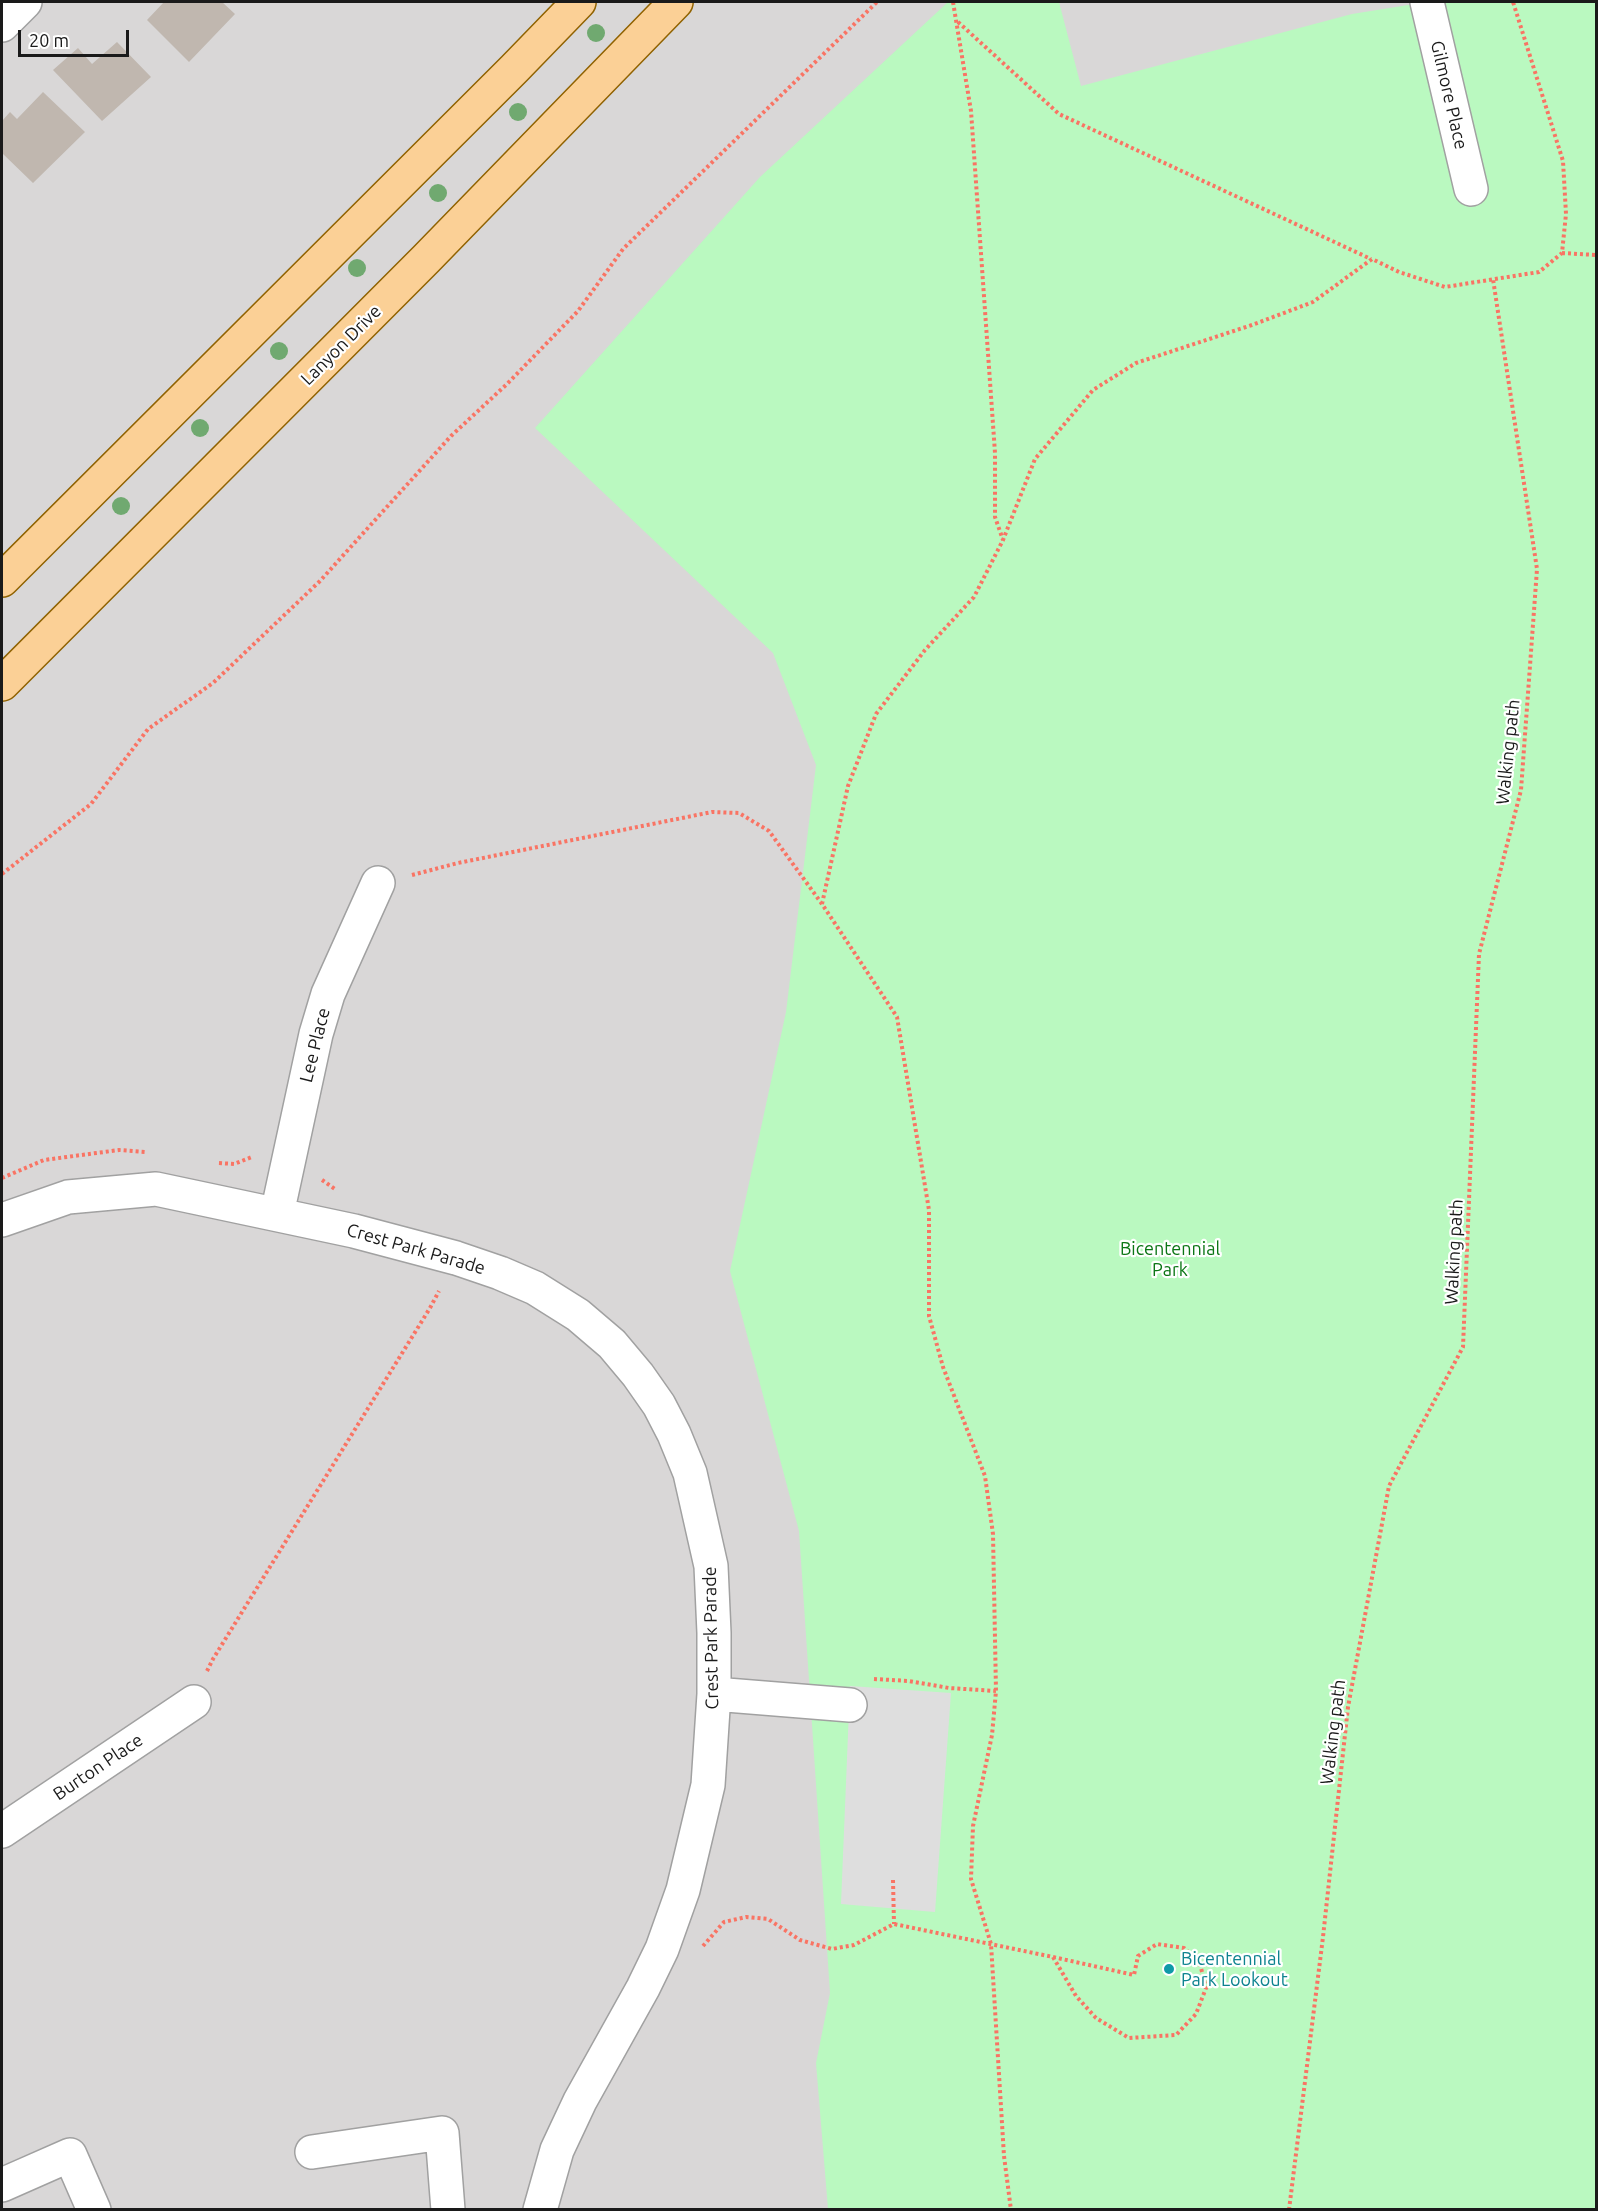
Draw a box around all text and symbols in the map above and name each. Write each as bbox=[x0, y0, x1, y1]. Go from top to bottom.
scale bar bbox=[21, 18, 132, 56]
text: 20 m bbox=[29, 30, 69, 50]
street label: Gilmore Place bbox=[1426, 39, 1472, 151]
street label: Lanyon Drive bbox=[296, 300, 386, 390]
street label: Walking path bbox=[1492, 698, 1524, 806]
street label: Lee Place bbox=[295, 1005, 335, 1085]
street label: Walking path bbox=[1440, 1199, 1468, 1305]
street label: Crest Park Parade bbox=[344, 1219, 488, 1279]
park label: Bicentennial Park bbox=[1120, 1238, 1220, 1280]
street label: Crest Park Parade bbox=[699, 1566, 723, 1710]
street label: Walking path bbox=[1316, 1678, 1350, 1786]
street label: Burton Place bbox=[49, 1729, 147, 1805]
place label: Bicentennial Park Lookout bbox=[1181, 1948, 1288, 1990]
marker: Bicentennial Park Lookout bbox=[1162, 1962, 1176, 1976]

